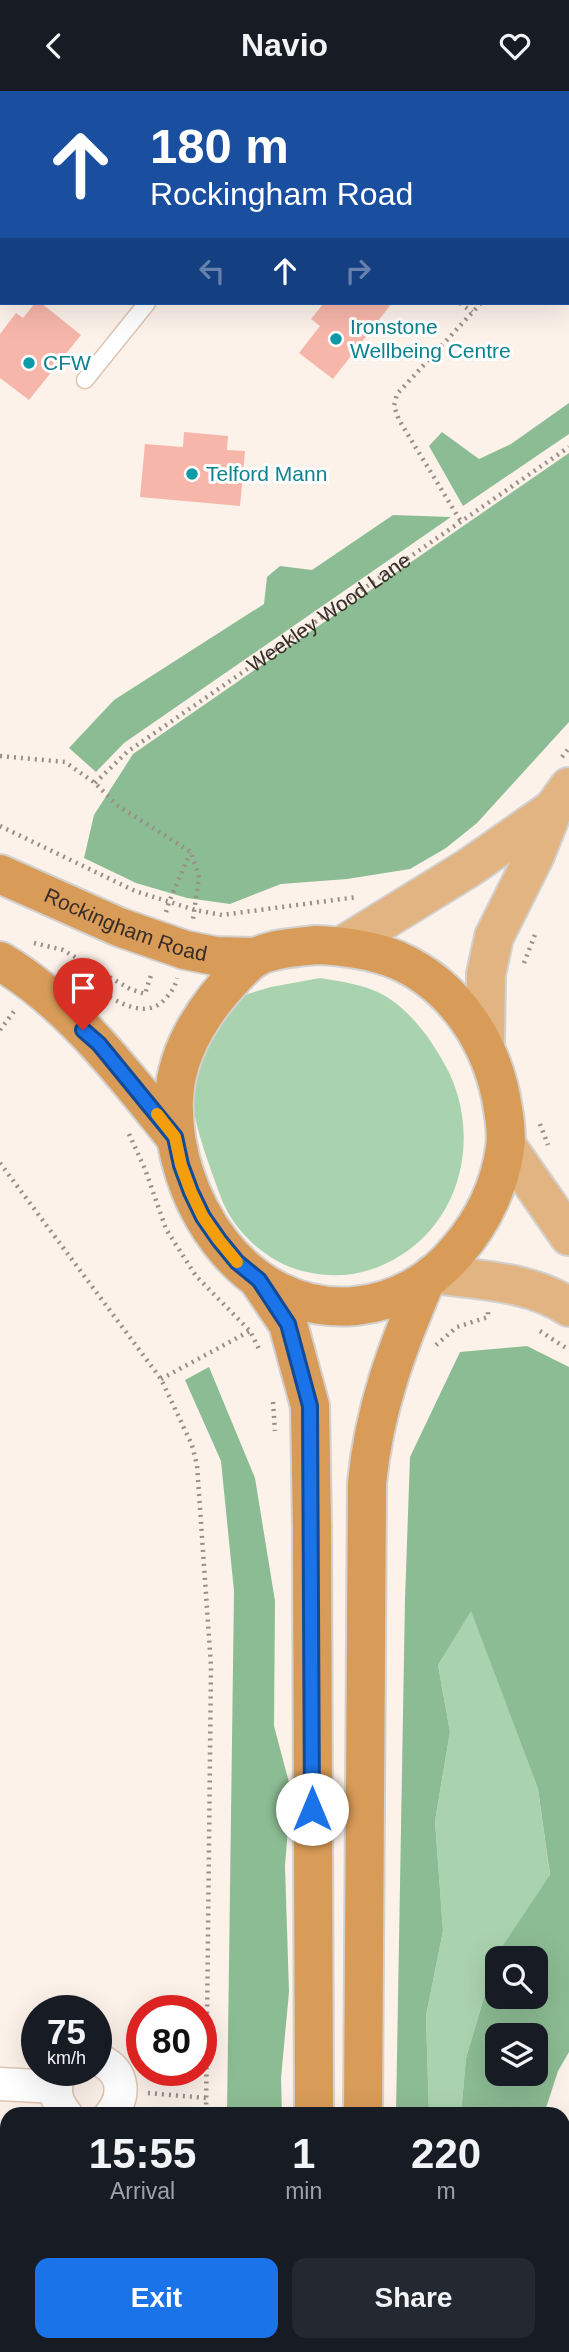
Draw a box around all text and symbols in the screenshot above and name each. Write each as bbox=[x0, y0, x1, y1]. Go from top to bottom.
icon: back bbox=[35, 27, 73, 65]
text: Navio bbox=[241, 27, 328, 63]
icon: heart bbox=[496, 27, 534, 65]
icon: ahead bbox=[35, 119, 126, 210]
text: 180 m bbox=[150, 119, 289, 173]
text: Rockingham Road bbox=[150, 176, 413, 212]
icon: left bbox=[193, 252, 231, 290]
icon: ahead bbox=[266, 252, 304, 290]
icon: right bbox=[339, 252, 377, 290]
place label: Ironstone Wellbeing Centre bbox=[350, 315, 511, 362]
marker: Ironstone Wellbeing Centre bbox=[328, 331, 344, 347]
place label: CFW bbox=[43, 351, 91, 374]
marker: CFW bbox=[21, 355, 37, 371]
place label: Telford Mann bbox=[206, 462, 327, 485]
marker: Telford Mann bbox=[184, 466, 200, 482]
street label: Weekley Wood Lane bbox=[243, 548, 415, 676]
street label: Rockingham Road bbox=[41, 883, 209, 965]
pin bbox=[53, 958, 113, 1030]
icon: arrive bbox=[64, 969, 102, 1007]
position arrow bbox=[275, 1772, 349, 1846]
map controls bbox=[485, 1946, 548, 2086]
button: search bbox=[485, 1946, 548, 2009]
speed limit sign: 80 bbox=[126, 1995, 217, 2086]
text: 75 bbox=[47, 2012, 86, 2051]
button: layers bbox=[485, 2023, 548, 2086]
text: km/h bbox=[47, 2048, 86, 2068]
text: 15:55 bbox=[89, 2130, 196, 2177]
text: 1 bbox=[292, 2130, 315, 2177]
text: 220 bbox=[411, 2130, 481, 2177]
text: Arrival bbox=[110, 2178, 175, 2204]
text: min bbox=[285, 2178, 322, 2204]
text: m bbox=[437, 2178, 456, 2204]
button: Exit bbox=[35, 2258, 278, 2338]
button: Share bbox=[292, 2258, 535, 2338]

